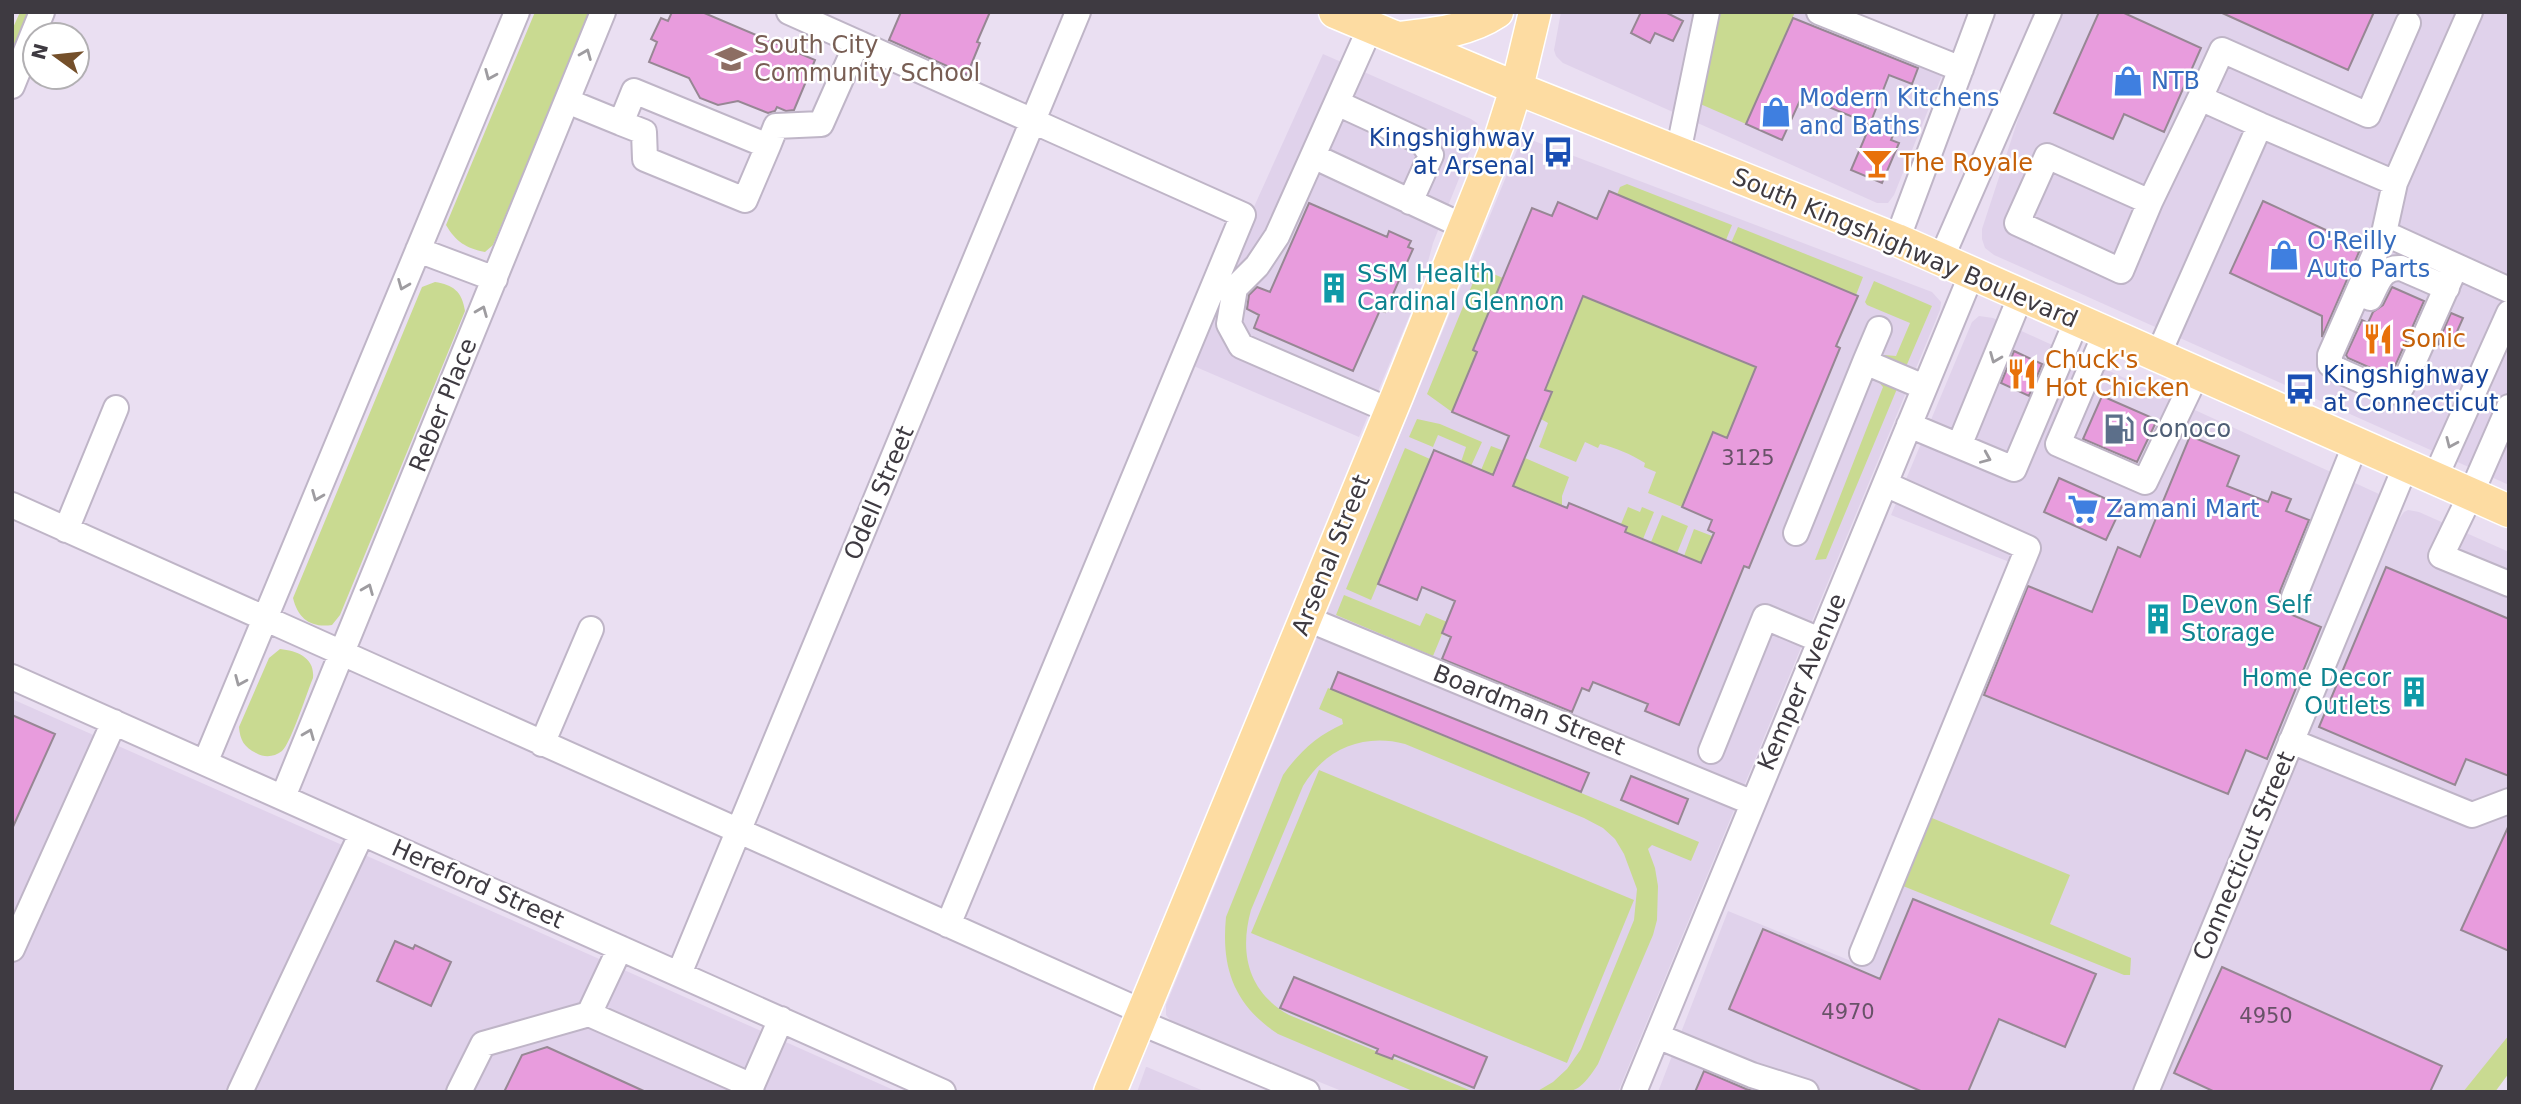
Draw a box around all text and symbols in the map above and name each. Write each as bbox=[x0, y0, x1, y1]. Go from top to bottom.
north arrow bbox=[21, 21, 91, 91]
place label: South City Community School bbox=[754, 31, 980, 87]
text: N bbox=[27, 41, 52, 62]
school or university icon: South City Community School bbox=[714, 42, 748, 76]
one-way arrow bbox=[578, 49, 592, 62]
shop icon: NTB bbox=[2111, 64, 2145, 98]
place label: NTB bbox=[2151, 67, 2200, 95]
one-way arrow bbox=[485, 69, 499, 81]
place label: Modern Kitchens and Baths bbox=[1799, 84, 1999, 140]
shop icon: Modern Kitchens and Baths bbox=[1759, 95, 1793, 129]
place label: Kingshighway at Arsenal bbox=[1369, 124, 1535, 180]
bus stop icon: Kingshighway at Arsenal bbox=[1541, 135, 1575, 169]
bar icon: The Royale bbox=[1860, 146, 1894, 180]
place label: The Royale bbox=[1899, 149, 2033, 177]
street label: South Kingshighway Boulevard bbox=[1728, 162, 2082, 334]
place label: O'Reilly Auto Parts bbox=[2307, 227, 2430, 283]
shop icon: O'Reilly Auto Parts bbox=[2267, 238, 2301, 272]
place label: SSM Health Cardinal Glennon bbox=[1357, 260, 1564, 316]
building icon: SSM Health Cardinal Glennon bbox=[1317, 271, 1351, 305]
one-way arrow bbox=[398, 279, 412, 291]
one-way arrow bbox=[474, 305, 488, 318]
restaurant icon: Sonic bbox=[2361, 322, 2395, 356]
place label: Sonic bbox=[2401, 325, 2466, 353]
street label: Reber Place bbox=[403, 334, 483, 476]
place label: Chuck's Hot Chicken bbox=[2045, 346, 2190, 402]
one-way arrow bbox=[1989, 351, 2003, 363]
restaurant icon: Chuck's Hot Chicken bbox=[2005, 357, 2039, 391]
place label: Kingshighway at Connecticut bbox=[2323, 361, 2498, 417]
bus stop icon: Kingshighway at Connecticut bbox=[2283, 372, 2317, 406]
fuel station icon: Conoco bbox=[2102, 412, 2136, 446]
place label: Conoco bbox=[2142, 415, 2231, 443]
street label: Odell Street bbox=[838, 422, 920, 564]
one-way arrow bbox=[2445, 435, 2459, 448]
house number: 3125 bbox=[1721, 446, 1775, 470]
one-way arrow bbox=[1979, 450, 1992, 464]
street label: Arsenal Street bbox=[1286, 471, 1376, 639]
one-way arrow bbox=[311, 489, 325, 501]
supermarket icon: Zamani Mart bbox=[2066, 492, 2100, 526]
place label: Zamani Mart bbox=[2106, 495, 2259, 523]
one-way arrow bbox=[360, 584, 374, 596]
street label: Kemper Avenue bbox=[1752, 589, 1852, 775]
place label: Devon Self Storage bbox=[2181, 591, 2312, 647]
building icon: Devon Self Storage bbox=[2141, 602, 2175, 636]
street label: Boardman Street bbox=[1429, 659, 1629, 761]
place label: Home Decor Outlets bbox=[2242, 664, 2391, 720]
one-way arrow bbox=[234, 673, 248, 686]
building icon: Home Decor Outlets bbox=[2397, 675, 2431, 709]
one-way arrow bbox=[300, 729, 314, 741]
street label: Connecticut Street bbox=[2187, 747, 2301, 965]
street label: Hereford Street bbox=[388, 834, 568, 934]
house number: 4970 bbox=[1821, 1000, 1875, 1024]
house number: 4950 bbox=[2239, 1004, 2293, 1028]

